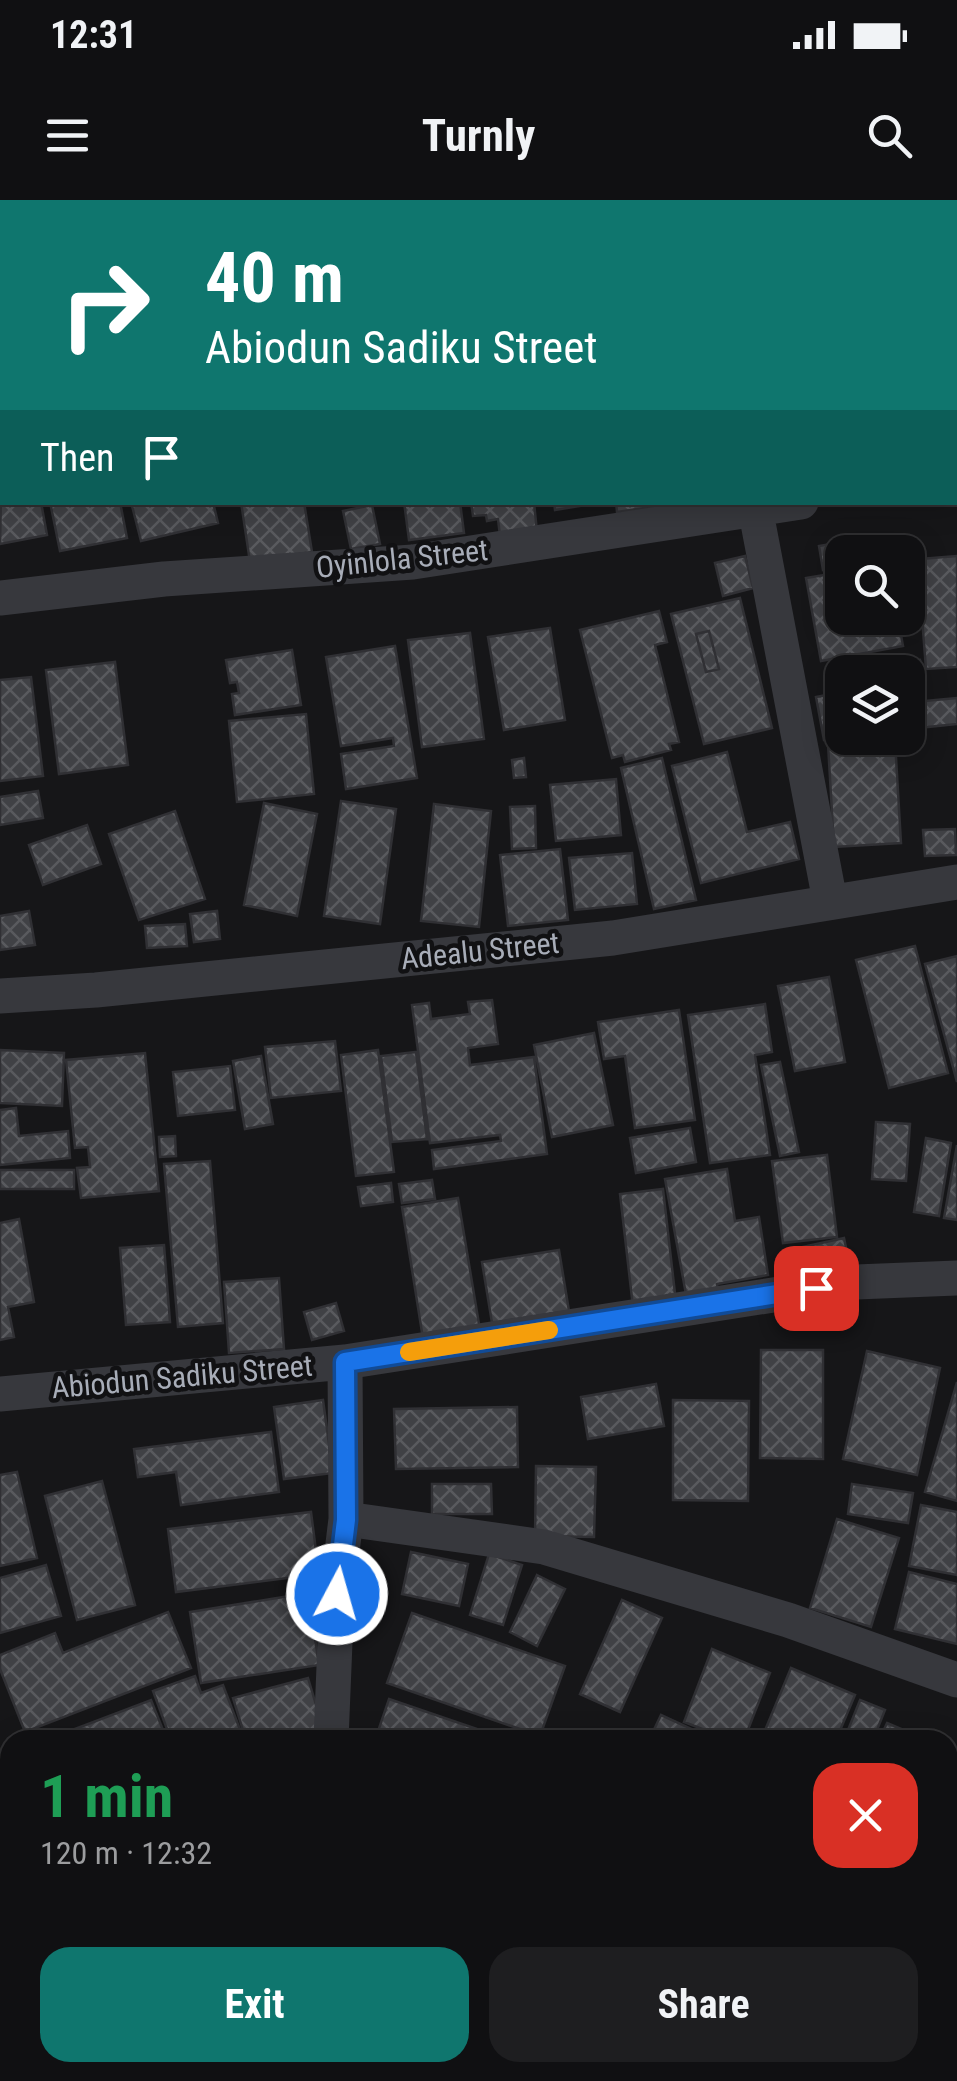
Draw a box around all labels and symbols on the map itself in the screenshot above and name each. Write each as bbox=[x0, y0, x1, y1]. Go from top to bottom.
street label: Oyinlola Street bbox=[314, 532, 489, 585]
street label: Adealu Street bbox=[399, 925, 561, 976]
pin bbox=[774, 1246, 859, 1331]
street label: Abiodun Sadiku Street bbox=[50, 1348, 314, 1405]
position arrow bbox=[285, 1542, 389, 1646]

